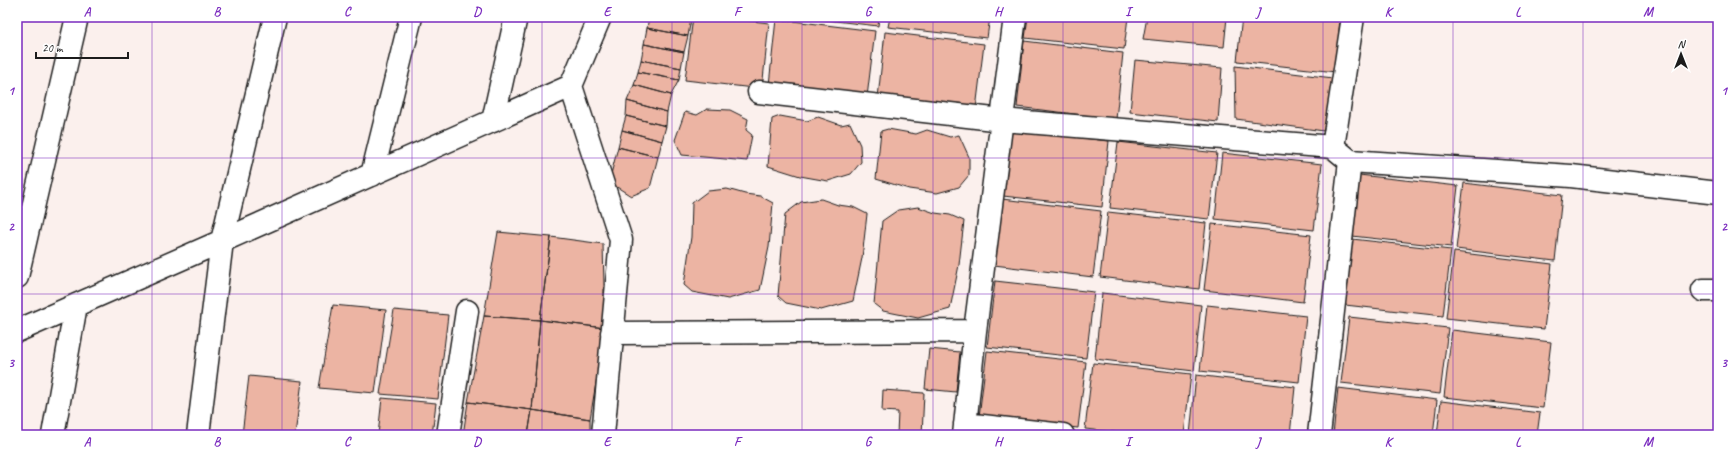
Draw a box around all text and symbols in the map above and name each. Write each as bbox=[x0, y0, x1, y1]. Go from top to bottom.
text: A bbox=[84, 4, 92, 20]
text: B bbox=[214, 4, 222, 20]
text: C bbox=[344, 4, 352, 20]
text: D bbox=[473, 4, 482, 20]
text: E bbox=[604, 4, 613, 20]
text: F bbox=[734, 4, 743, 20]
text: G bbox=[865, 4, 873, 20]
text: H bbox=[994, 4, 1004, 20]
text: I bbox=[1125, 4, 1134, 20]
text: J bbox=[1255, 4, 1262, 20]
text: K bbox=[1385, 4, 1395, 20]
text: L bbox=[1515, 4, 1522, 20]
text: M bbox=[1643, 4, 1654, 20]
scale bar bbox=[36, 34, 128, 60]
north arrow bbox=[1661, 34, 1701, 74]
text: N bbox=[1678, 37, 1687, 51]
text: 20 m bbox=[42, 40, 64, 56]
text: 1 bbox=[8, 83, 16, 99]
text: 1 bbox=[1721, 83, 1729, 99]
text: 2 bbox=[8, 219, 15, 235]
text: 2 bbox=[1721, 219, 1728, 235]
text: 3 bbox=[8, 355, 15, 371]
text: 3 bbox=[1721, 355, 1728, 371]
text: A bbox=[84, 434, 92, 450]
text: B bbox=[214, 434, 222, 450]
text: C bbox=[344, 434, 352, 450]
text: D bbox=[473, 434, 482, 450]
text: E bbox=[604, 434, 613, 450]
text: F bbox=[734, 434, 743, 450]
text: G bbox=[865, 434, 873, 450]
text: H bbox=[994, 434, 1004, 450]
text: I bbox=[1125, 434, 1134, 450]
text: J bbox=[1255, 434, 1262, 450]
text: K bbox=[1385, 434, 1395, 450]
text: L bbox=[1515, 434, 1522, 450]
text: M bbox=[1643, 434, 1654, 450]

